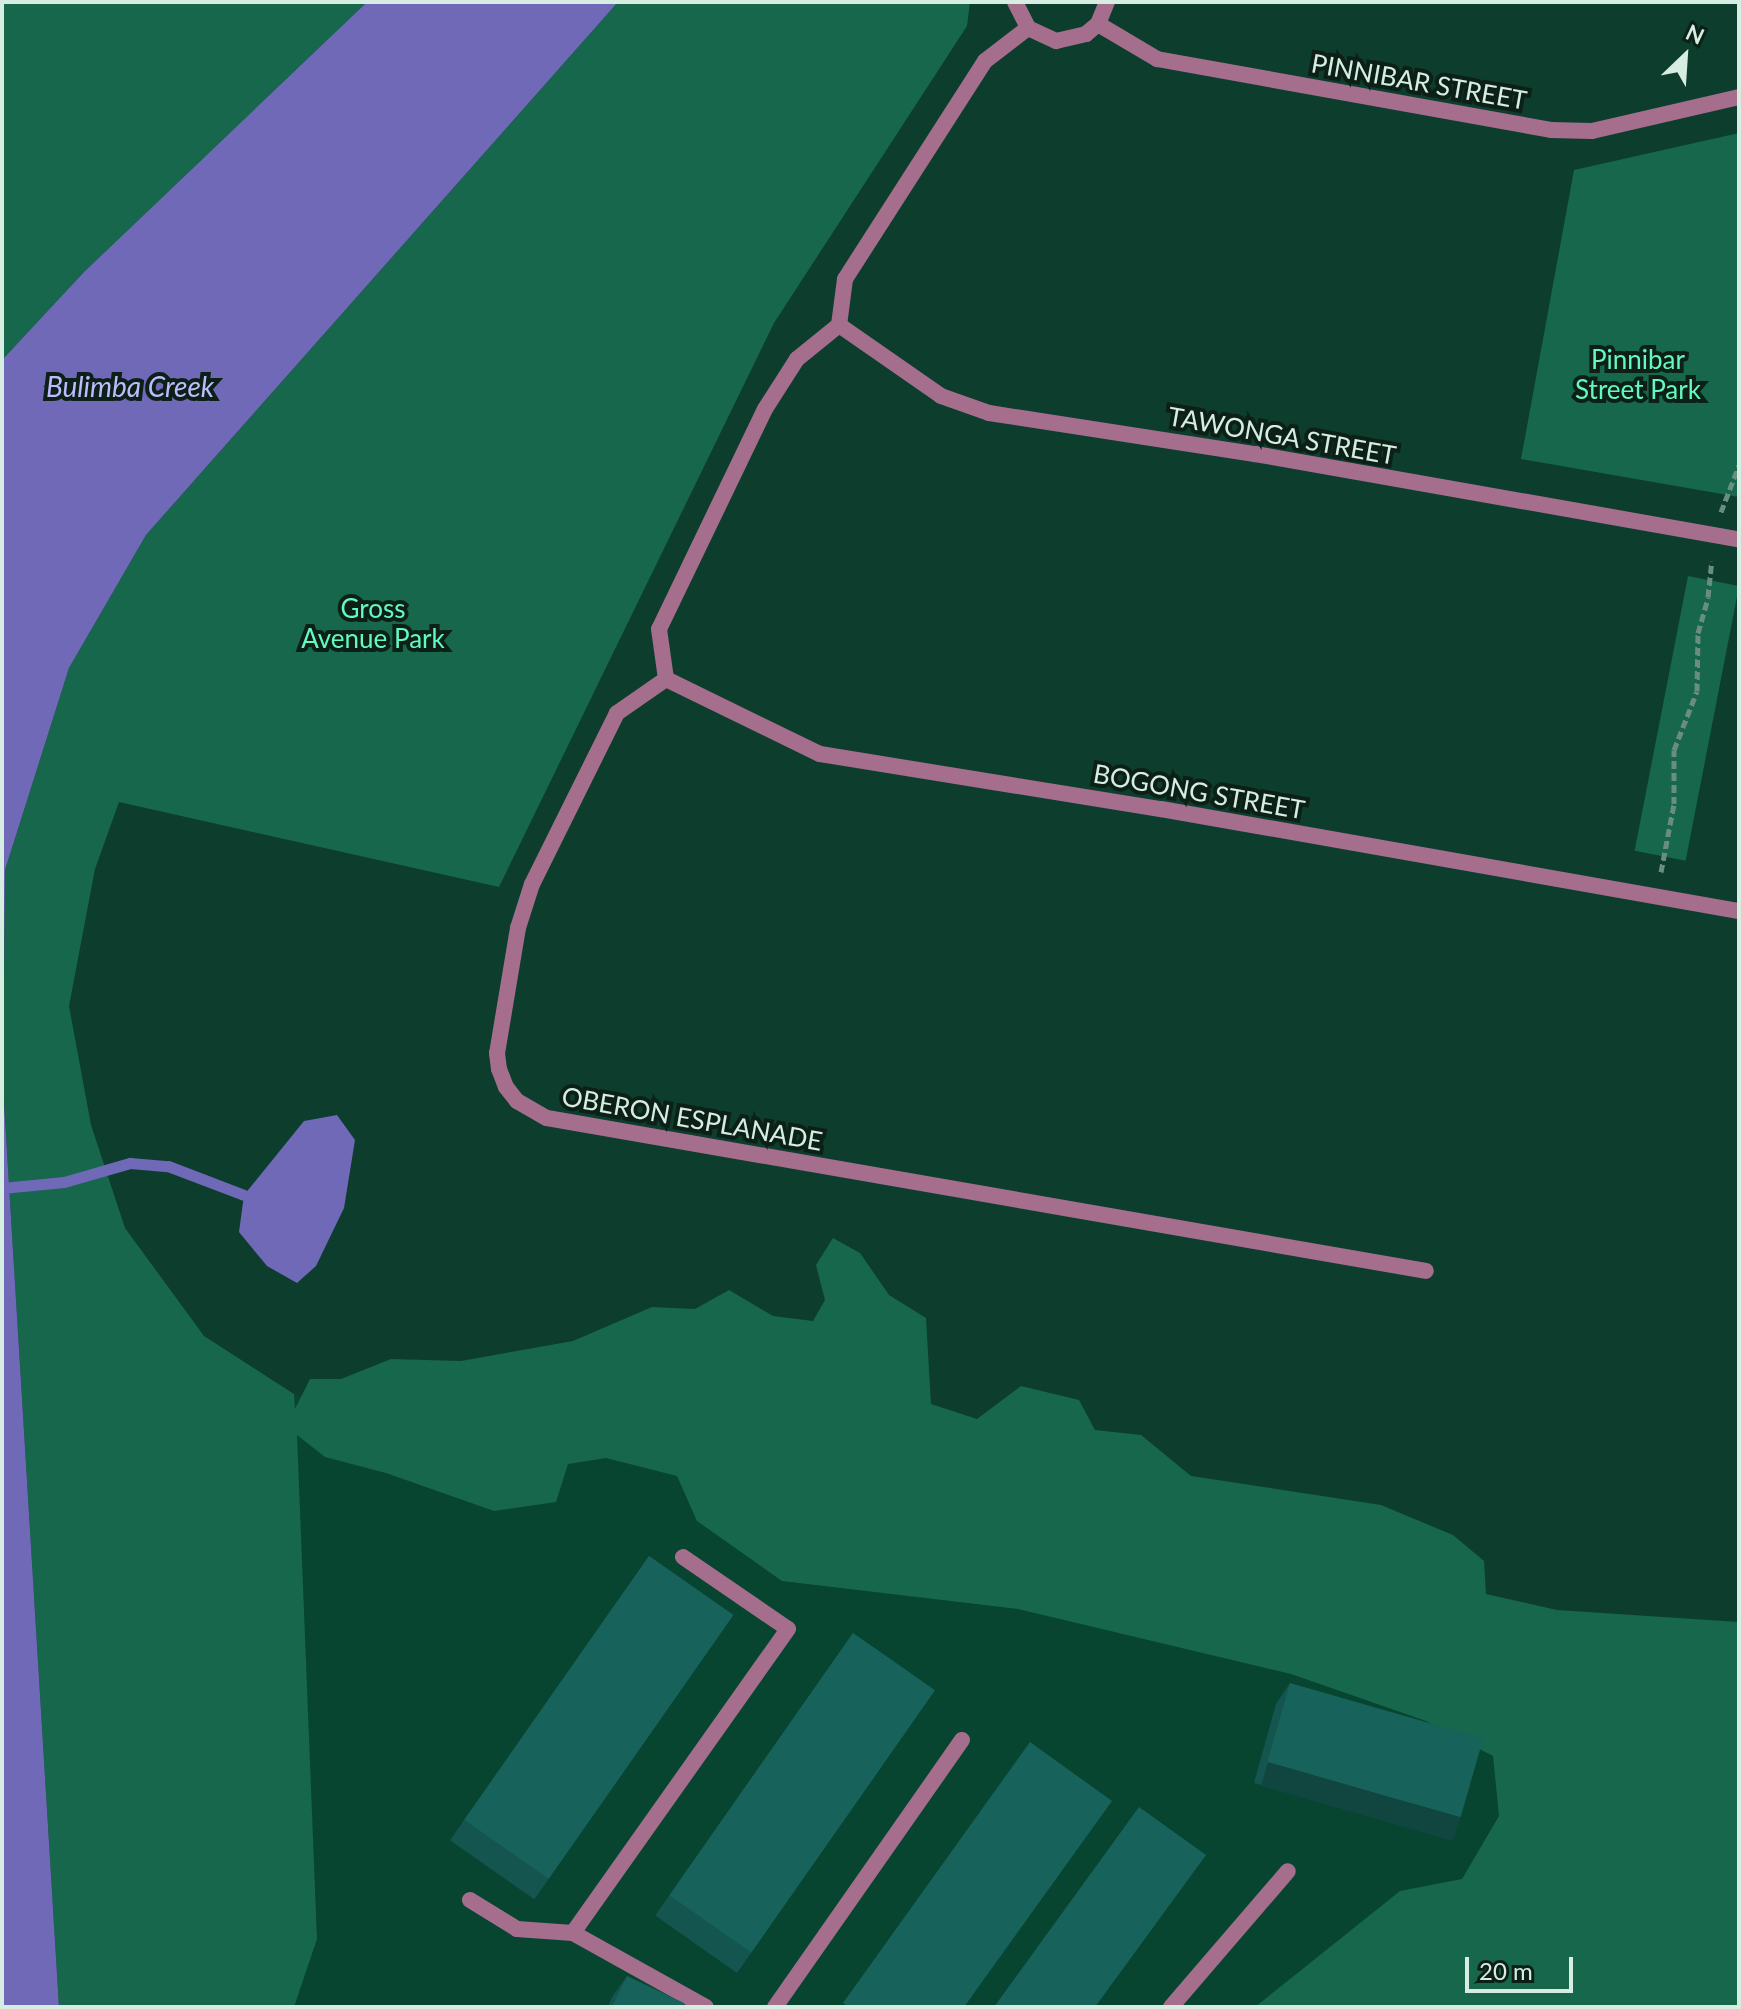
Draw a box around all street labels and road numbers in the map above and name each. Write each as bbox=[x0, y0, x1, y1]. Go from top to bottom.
street label: PINNIBAR STREET bbox=[1309, 48, 1529, 116]
street label: TAWONGA STREET bbox=[1165, 401, 1399, 471]
street label: BOGONG STREET bbox=[1091, 758, 1307, 826]
street label: OBERON ESPLANADE bbox=[559, 1081, 825, 1157]

